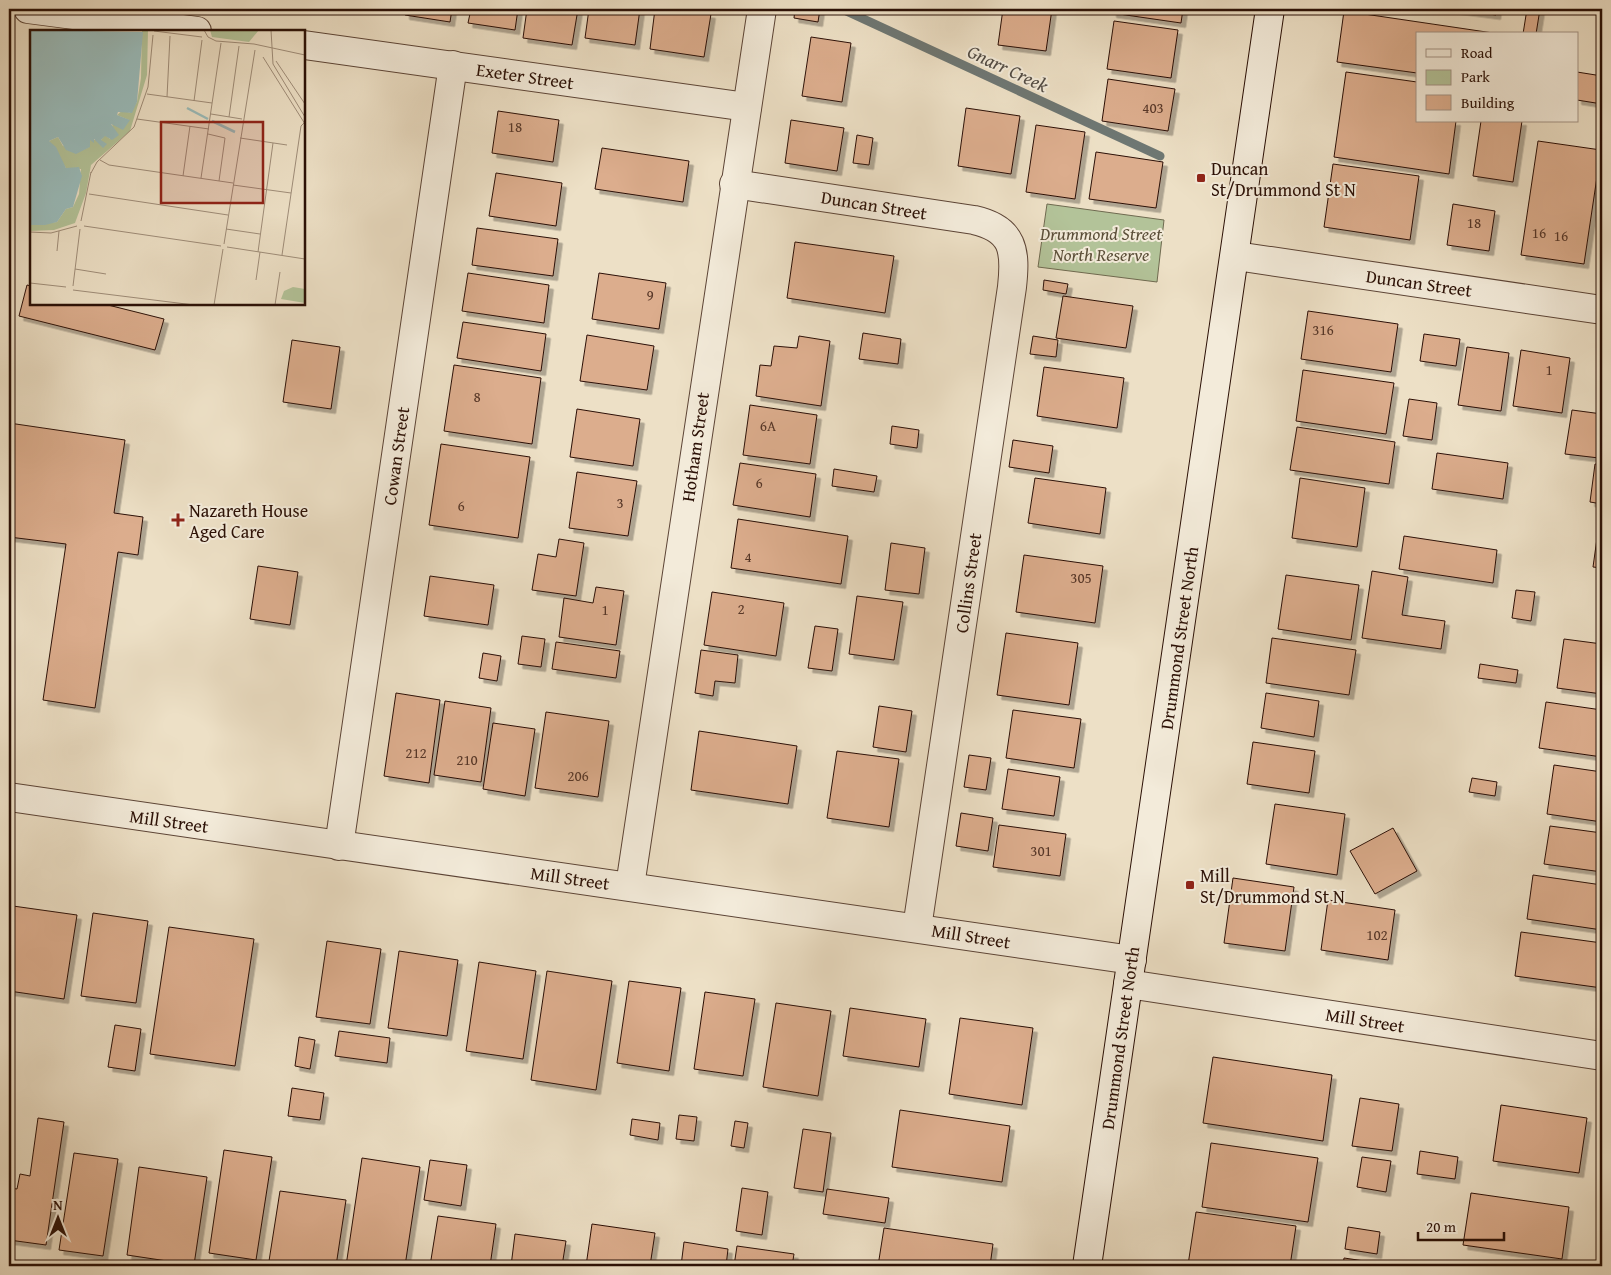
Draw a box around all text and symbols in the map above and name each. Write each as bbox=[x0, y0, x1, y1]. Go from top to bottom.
inset map bbox=[30, 30, 305, 305]
legend bbox=[1416, 32, 1578, 122]
water label: Gnarr Creek bbox=[963, 37, 1053, 99]
text: Road bbox=[1461, 42, 1492, 63]
street label: Exeter Street bbox=[475, 56, 576, 96]
text: Park bbox=[1461, 66, 1490, 87]
text: Building bbox=[1461, 92, 1515, 113]
house number: 403 bbox=[1142, 97, 1164, 118]
house number: 18 bbox=[508, 116, 522, 137]
place label: Duncan St/Drummond St N bbox=[1211, 155, 1356, 203]
marker: Duncan St/Drummond St N bbox=[1195, 172, 1207, 184]
street label: Duncan Street bbox=[819, 183, 930, 227]
house number: 18 bbox=[1467, 212, 1481, 233]
park label: Drummond Street North Reserve bbox=[1039, 220, 1162, 268]
house number: 16 bbox=[1532, 222, 1546, 243]
house number: 16 bbox=[1554, 225, 1568, 246]
street label: Duncan Street bbox=[1364, 262, 1474, 304]
house number: 9 bbox=[646, 284, 654, 305]
house number: 316 bbox=[1312, 319, 1334, 340]
house number: 1 bbox=[1545, 359, 1553, 380]
house number: 8 bbox=[473, 386, 481, 407]
street label: Hotham Street bbox=[674, 390, 716, 503]
street label: Cowan Street bbox=[376, 404, 416, 507]
house number: 6A bbox=[760, 415, 776, 436]
house number: 6 bbox=[755, 472, 763, 493]
house number: 3 bbox=[616, 492, 624, 513]
house number: 6 bbox=[457, 495, 465, 516]
place label: Nazareth House Aged Care bbox=[189, 497, 308, 545]
marker: Nazareth House Aged Care bbox=[171, 513, 185, 527]
street label: Collins Street bbox=[948, 531, 988, 635]
street label: Drummond Street North bbox=[1153, 545, 1205, 731]
house number: 4 bbox=[744, 546, 752, 567]
house number: 305 bbox=[1070, 567, 1092, 588]
house number: 2 bbox=[737, 598, 745, 619]
house number: 1 bbox=[601, 599, 609, 620]
house number: 212 bbox=[405, 742, 427, 763]
house number: 210 bbox=[456, 749, 478, 770]
house number: 206 bbox=[567, 765, 589, 786]
street label: Mill Street bbox=[128, 802, 211, 840]
house number: 301 bbox=[1030, 840, 1052, 861]
street label: Mill Street bbox=[529, 859, 612, 897]
place label: Mill St/Drummond St N bbox=[1200, 862, 1345, 910]
marker: Mill St/Drummond St N bbox=[1184, 879, 1196, 891]
street label: Mill Street bbox=[930, 916, 1013, 956]
house number: 102 bbox=[1366, 924, 1388, 945]
street label: Drummond Street North bbox=[1094, 945, 1146, 1131]
street label: Mill Street bbox=[1324, 1000, 1407, 1040]
north arrow bbox=[32, 1192, 82, 1242]
text: N bbox=[53, 1195, 63, 1215]
scale bar bbox=[1418, 1210, 1505, 1242]
text: 20 m bbox=[1426, 1216, 1457, 1237]

